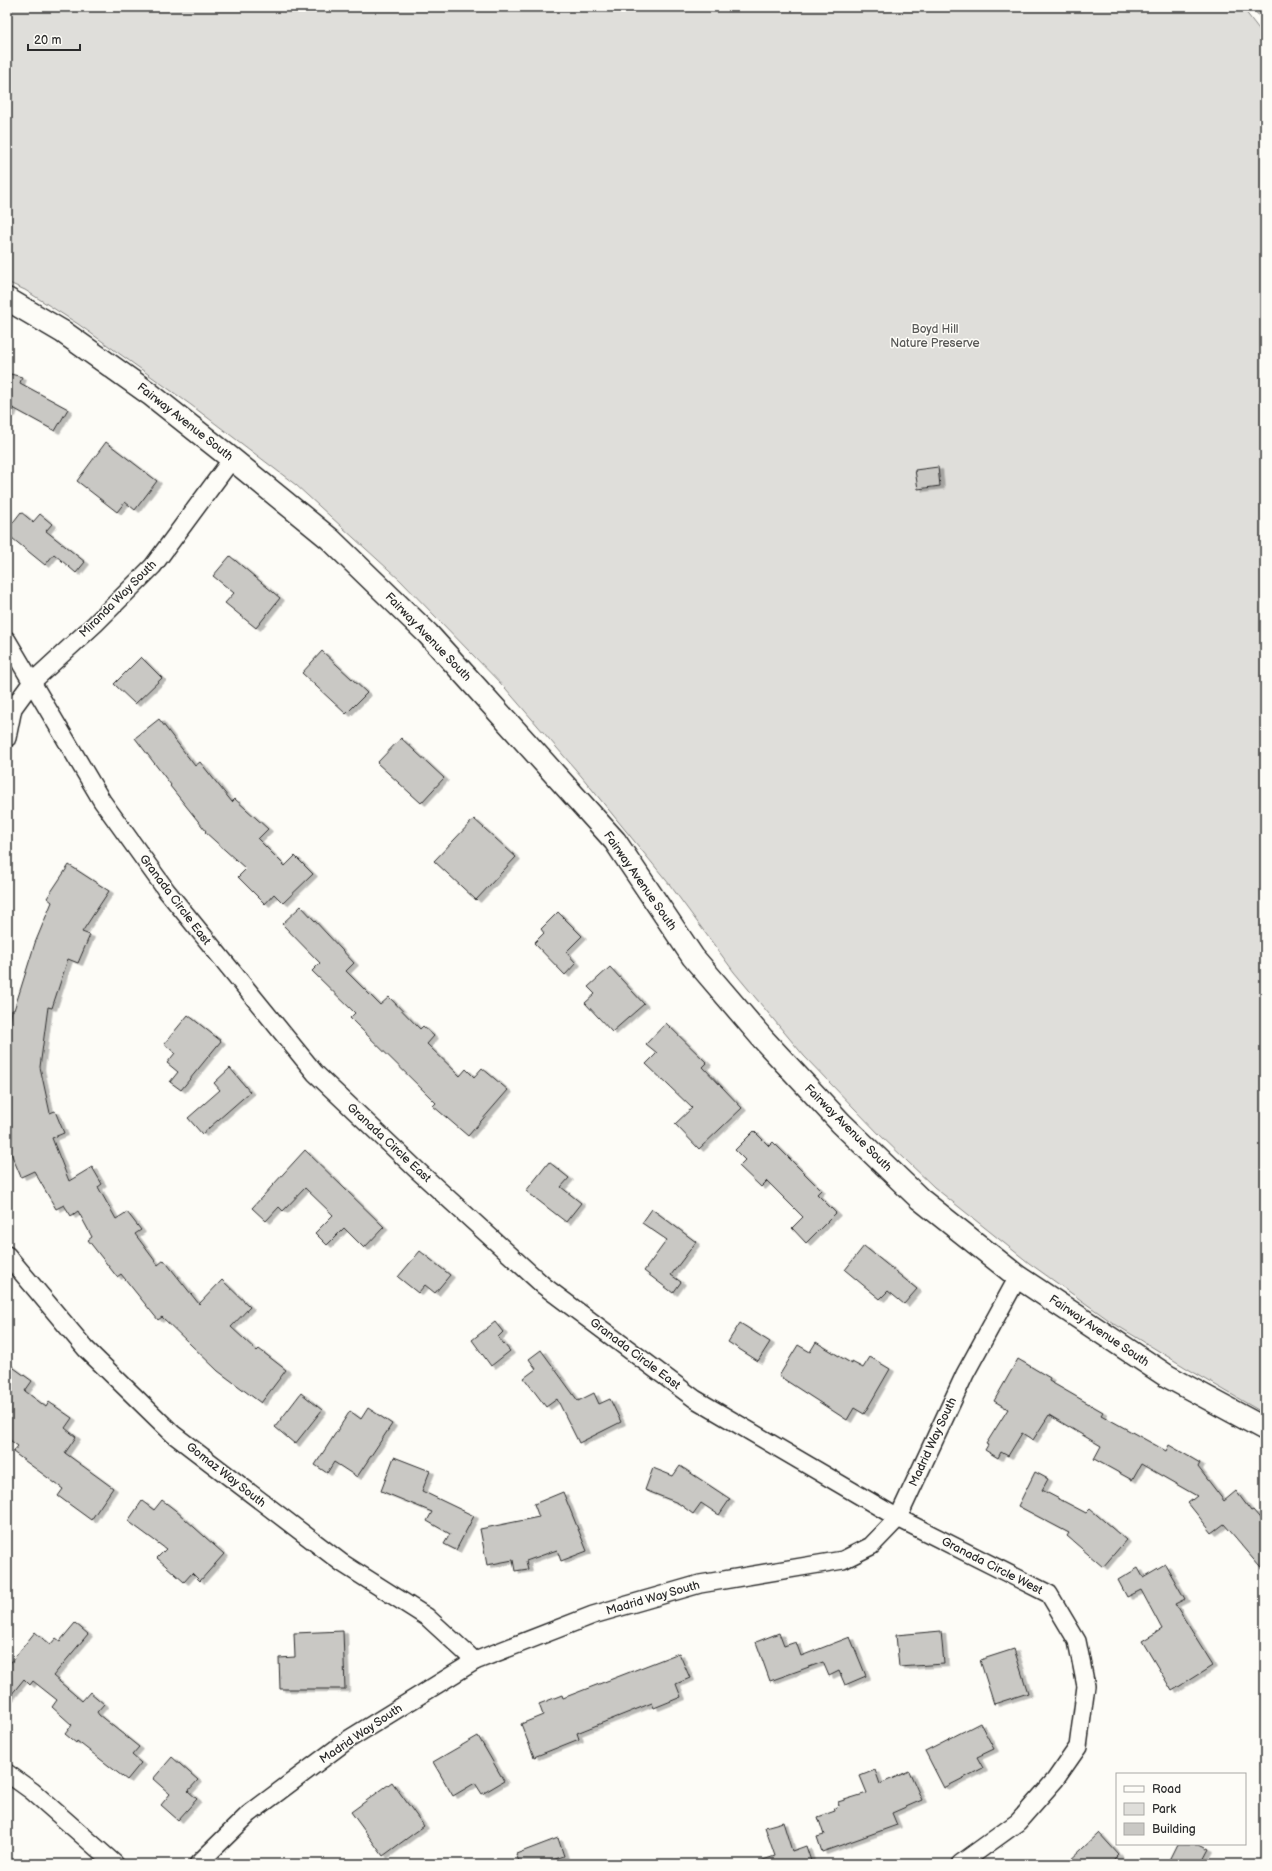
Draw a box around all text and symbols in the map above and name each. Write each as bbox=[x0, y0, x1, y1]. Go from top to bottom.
scale bar bbox=[28, 26, 80, 52]
text: 20 m bbox=[34, 33, 61, 48]
park label: Boyd Hill Nature Preserve bbox=[890, 322, 980, 351]
street label: Fairway Avenue South bbox=[134, 380, 236, 464]
street label: Miranda Way South bbox=[76, 557, 160, 641]
street label: Fairway Avenue South bbox=[382, 589, 474, 685]
street label: Fairway Avenue South bbox=[600, 829, 680, 934]
street label: Granada Circle East bbox=[136, 852, 214, 948]
street label: Fairway Avenue South bbox=[801, 1081, 895, 1175]
street label: Granada Circle East bbox=[344, 1100, 434, 1186]
street label: Fairway Avenue South bbox=[1046, 1292, 1152, 1370]
street label: Granada Circle East bbox=[587, 1315, 683, 1393]
street label: Madrid Way South bbox=[906, 1395, 960, 1489]
street label: Gomaz Way South bbox=[183, 1439, 269, 1511]
street label: Granada Circle West bbox=[939, 1534, 1045, 1598]
street label: Madrid Way South bbox=[605, 1577, 702, 1619]
street label: Madrid Way South bbox=[317, 1701, 405, 1767]
legend bbox=[1116, 1773, 1246, 1845]
text: Road bbox=[1152, 1782, 1181, 1797]
text: Park bbox=[1152, 1802, 1176, 1817]
text: Building bbox=[1152, 1822, 1196, 1837]

